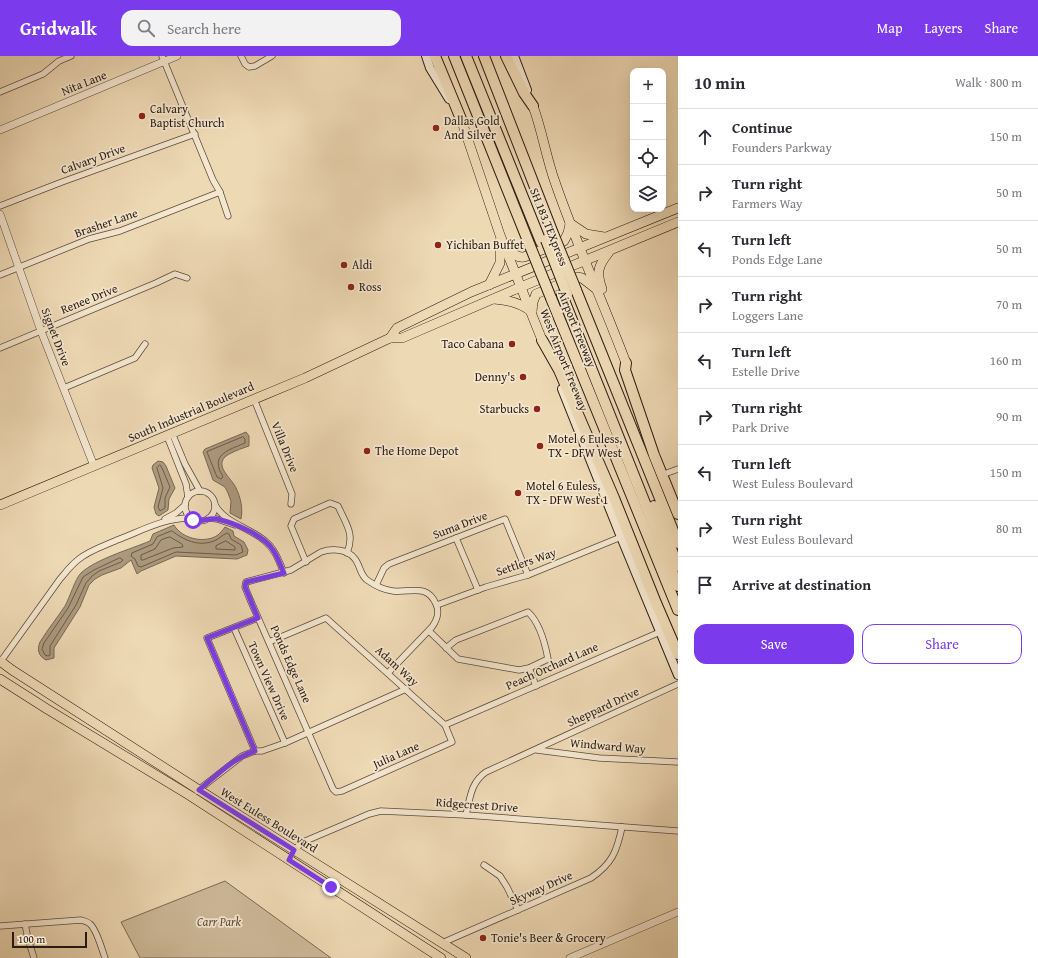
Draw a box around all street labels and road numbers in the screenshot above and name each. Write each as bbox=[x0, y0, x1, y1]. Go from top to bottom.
street label: Nita Lane bbox=[59, 66, 109, 99]
street label: Calvary Drive bbox=[58, 139, 128, 178]
street label: SH 183 TEXpress bbox=[526, 185, 573, 269]
street label: Brasher Lane bbox=[72, 204, 140, 241]
street label: Renee Drive bbox=[58, 279, 120, 318]
street label: Airport Freeway bbox=[554, 288, 601, 370]
street label: Signet Drive bbox=[38, 305, 76, 369]
street label: West Airport Freeway bbox=[536, 306, 593, 413]
street label: South Industrial Boulevard bbox=[125, 377, 257, 446]
street label: Villa Drive bbox=[268, 419, 303, 475]
street label: Suma Drive bbox=[430, 506, 490, 543]
street label: Settlers Way bbox=[493, 543, 558, 580]
street label: Ponds Edge Lane bbox=[267, 622, 316, 706]
street label: Peach Orchard Lane bbox=[503, 637, 601, 694]
street label: Town View Drive bbox=[244, 638, 295, 723]
street label: Adam Way bbox=[372, 642, 423, 690]
street label: Sheppard Drive bbox=[564, 682, 642, 731]
street label: Windward Way bbox=[569, 734, 647, 757]
street label: Julia Lane bbox=[368, 737, 422, 773]
street label: West Euless Boulevard bbox=[217, 783, 322, 857]
street label: Ridgecrest Drive bbox=[435, 793, 519, 816]
street label: Skyway Drive bbox=[507, 866, 575, 909]

